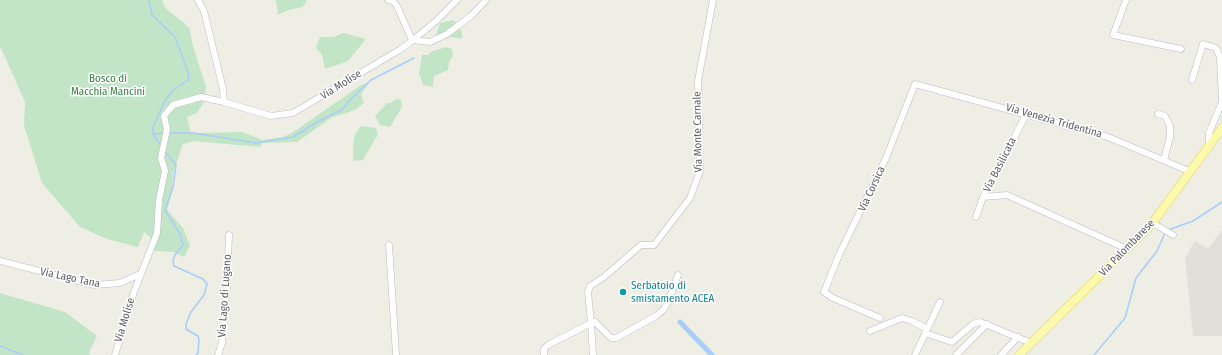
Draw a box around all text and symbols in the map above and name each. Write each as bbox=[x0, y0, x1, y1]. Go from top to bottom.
street label: Via Molise bbox=[318, 67, 364, 103]
park label: Bosco di Macchia Mancini bbox=[71, 72, 145, 98]
street label: Via Monte Carnale bbox=[691, 91, 705, 173]
street label: Via Venezia Tridentina bbox=[1004, 101, 1104, 141]
street label: Via Basilicata bbox=[981, 135, 1019, 195]
street label: Via Corsica bbox=[856, 164, 888, 214]
street label: Via Palombarese bbox=[1097, 217, 1157, 279]
street label: Via Lago di Lugano bbox=[216, 254, 234, 338]
street label: Via Lago Tana bbox=[39, 265, 101, 291]
place label: Serbatoio di smistamento ACEA bbox=[631, 279, 714, 305]
marker: Serbatoio di smistamento ACEA bbox=[618, 287, 628, 297]
street label: Via Molise bbox=[112, 296, 138, 344]

